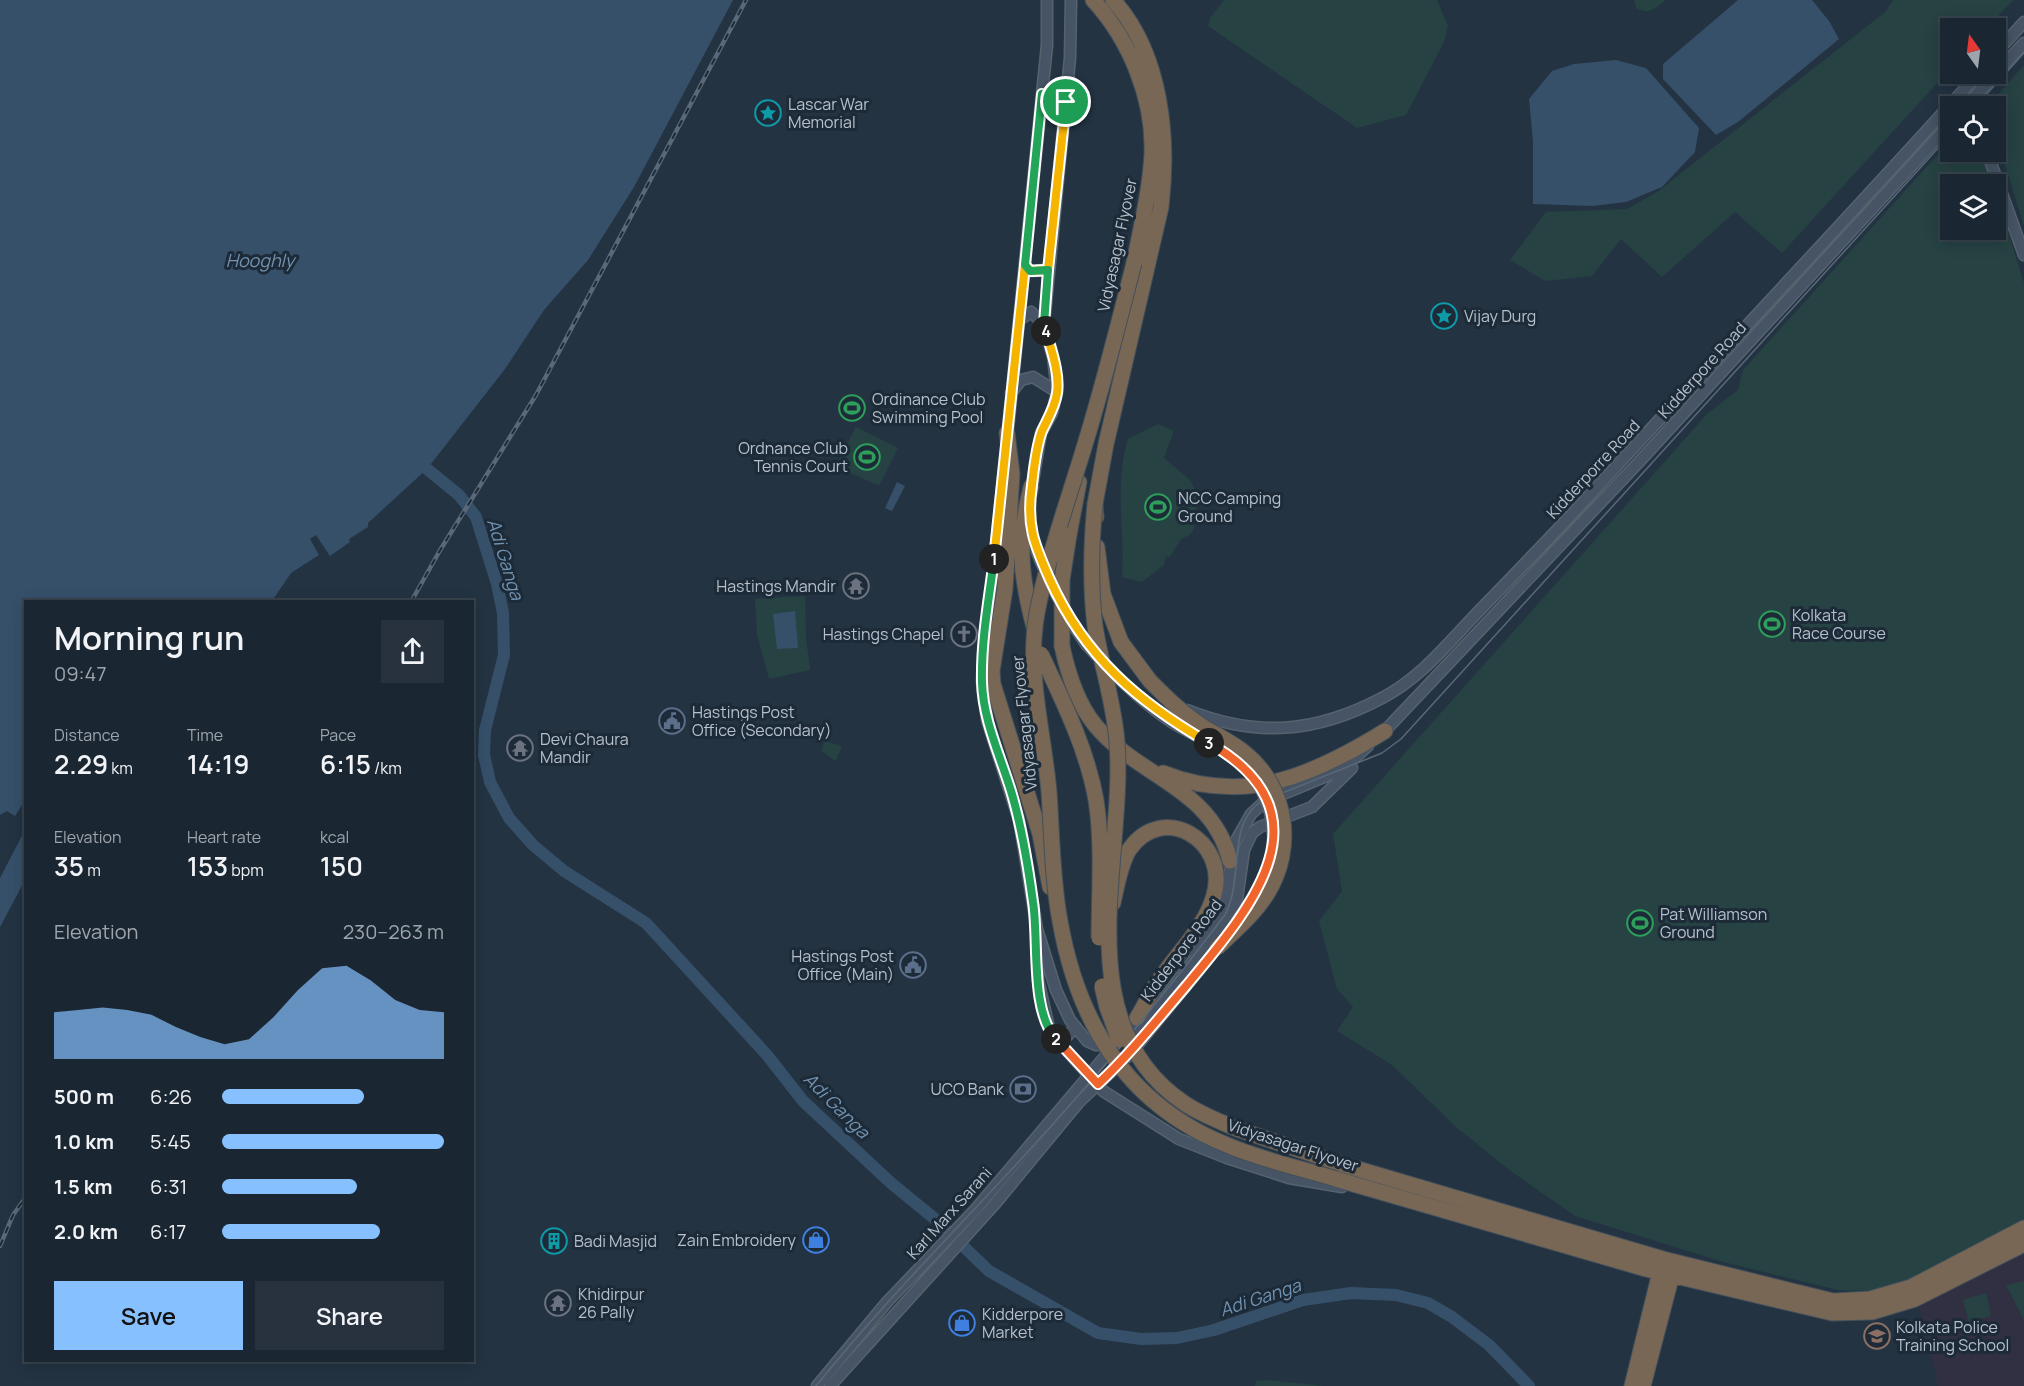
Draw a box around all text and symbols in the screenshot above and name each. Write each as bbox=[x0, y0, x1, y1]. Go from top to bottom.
north arrow bbox=[1940, 18, 2006, 84]
map controls bbox=[1940, 18, 2006, 240]
pin bbox=[1040, 76, 1091, 127]
icon: arrive bbox=[1049, 85, 1082, 118]
place label: Lascar War Memorial bbox=[788, 93, 869, 133]
button: locate bbox=[1940, 96, 2006, 162]
place icon: Lascar War Memorial bbox=[753, 98, 783, 128]
button: layers bbox=[1940, 174, 2006, 240]
street label: Vidyasagar Flyover bbox=[1092, 176, 1142, 314]
water label: Hooghly bbox=[226, 248, 297, 272]
place icon: Vijay Durg bbox=[1429, 301, 1459, 331]
place label: Vijay Durg bbox=[1464, 305, 1536, 327]
pin: 4 bbox=[1031, 316, 1061, 346]
street label: Kidderpore Road bbox=[1653, 317, 1751, 423]
text: 4 bbox=[1041, 320, 1051, 342]
place label: Ordinance Club Swimming Pool bbox=[872, 388, 986, 428]
sports icon: Ordinance Club Swimming Pool bbox=[837, 393, 867, 423]
street label: Kidderporre Road bbox=[1541, 415, 1645, 523]
place label: Ordnance Club Tennis Court bbox=[738, 437, 848, 477]
sports icon: Ordnance Club Tennis Court bbox=[852, 442, 882, 472]
place label: NCC Camping Ground bbox=[1178, 487, 1281, 527]
sports icon: NCC Camping Ground bbox=[1143, 492, 1173, 522]
water label: Adi Ganga bbox=[482, 515, 530, 604]
pin: 1 bbox=[979, 544, 1009, 574]
text: 1 bbox=[990, 548, 998, 570]
temple icon: Hastings Mandir bbox=[841, 571, 871, 601]
place label: Hastings Mandir bbox=[716, 575, 836, 597]
place label: Kolkata Race Course bbox=[1792, 604, 1886, 644]
sports icon: Kolkata Race Course bbox=[1757, 609, 1787, 639]
text: Morning run bbox=[54, 615, 244, 660]
church icon: Hastings Chapel bbox=[949, 619, 979, 649]
button: share bbox=[381, 620, 444, 683]
place label: Hastings Chapel bbox=[823, 623, 944, 645]
street label: Vidyasagar Flyover bbox=[1006, 654, 1042, 792]
text: 09:47 bbox=[54, 660, 106, 687]
place label: Hastings Post Office (Secondary) bbox=[692, 701, 832, 741]
public building icon: Hastings Post Office (Secondary) bbox=[657, 706, 687, 736]
text: Distance bbox=[54, 724, 120, 746]
text: Time bbox=[187, 724, 223, 746]
text: Pace bbox=[320, 724, 356, 746]
place label: Devi Chaura Mandir bbox=[540, 728, 629, 768]
pin: 3 bbox=[1194, 728, 1224, 758]
text: 3 bbox=[1204, 732, 1214, 754]
temple icon: Devi Chaura Mandir bbox=[505, 733, 535, 763]
text: 2.29 bbox=[54, 746, 108, 782]
text: 14:19 bbox=[187, 746, 249, 782]
text: 6:15 bbox=[320, 746, 371, 782]
text: km bbox=[108, 757, 133, 779]
text: /km bbox=[371, 757, 402, 779]
text: Elevation bbox=[54, 826, 122, 848]
text: Heart rate bbox=[187, 826, 261, 848]
text: kcal bbox=[320, 826, 349, 848]
text: 35 bbox=[54, 848, 84, 884]
text: 153 bbox=[187, 848, 228, 884]
text: 150 bbox=[320, 848, 363, 884]
text: m bbox=[84, 859, 101, 881]
text: bpm bbox=[228, 859, 264, 881]
street label: Kidderpore Road bbox=[1135, 895, 1227, 1005]
place label: Pat Williamson Ground bbox=[1660, 903, 1767, 943]
sports icon: Pat Williamson Ground bbox=[1625, 908, 1655, 938]
text: Elevation bbox=[54, 918, 138, 945]
text: 230–263 m bbox=[343, 918, 444, 945]
place label: Hastings Post Office (Main) bbox=[791, 945, 894, 985]
public building icon: Hastings Post Office (Main) bbox=[898, 950, 928, 980]
pin: 2 bbox=[1041, 1024, 1071, 1054]
text: 2 bbox=[1051, 1028, 1061, 1050]
water label: Adi Ganga bbox=[799, 1067, 876, 1144]
bank icon: UCO Bank bbox=[1008, 1074, 1038, 1104]
place label: UCO Bank bbox=[930, 1078, 1005, 1100]
text: 500 m bbox=[54, 1083, 114, 1110]
text: 6:26 bbox=[150, 1083, 192, 1110]
street label: Vidyasagar Flyover bbox=[1225, 1113, 1361, 1177]
text: 1.0 km bbox=[54, 1128, 114, 1155]
text: 5:45 bbox=[150, 1128, 191, 1155]
street label: Karl Marx Sarani bbox=[902, 1162, 996, 1264]
text: 1.5 km bbox=[54, 1173, 113, 1200]
text: 6:31 bbox=[150, 1173, 187, 1200]
text: 2.0 km bbox=[54, 1218, 118, 1245]
text: 6:17 bbox=[150, 1218, 186, 1245]
shop icon: Zain Embroidery bbox=[801, 1225, 831, 1255]
building icon: Badi Masjid bbox=[539, 1226, 569, 1256]
place label: Zain Embroidery bbox=[677, 1229, 797, 1251]
place label: Badi Masjid bbox=[574, 1230, 657, 1252]
water label: Adi Ganga bbox=[1216, 1272, 1305, 1321]
button: Save bbox=[54, 1281, 243, 1350]
button: Share bbox=[255, 1281, 444, 1350]
place label: Khidirpur 26 Pally bbox=[578, 1283, 645, 1323]
temple icon: Khidirpur 26 Pally bbox=[543, 1288, 573, 1318]
place label: Kidderpore Market bbox=[982, 1303, 1063, 1343]
shop icon: Kidderpore Market bbox=[947, 1308, 977, 1338]
place label: Kolkata Police Training School bbox=[1896, 1316, 2009, 1356]
school or university icon: Kolkata Police Training School bbox=[1862, 1321, 1892, 1351]

